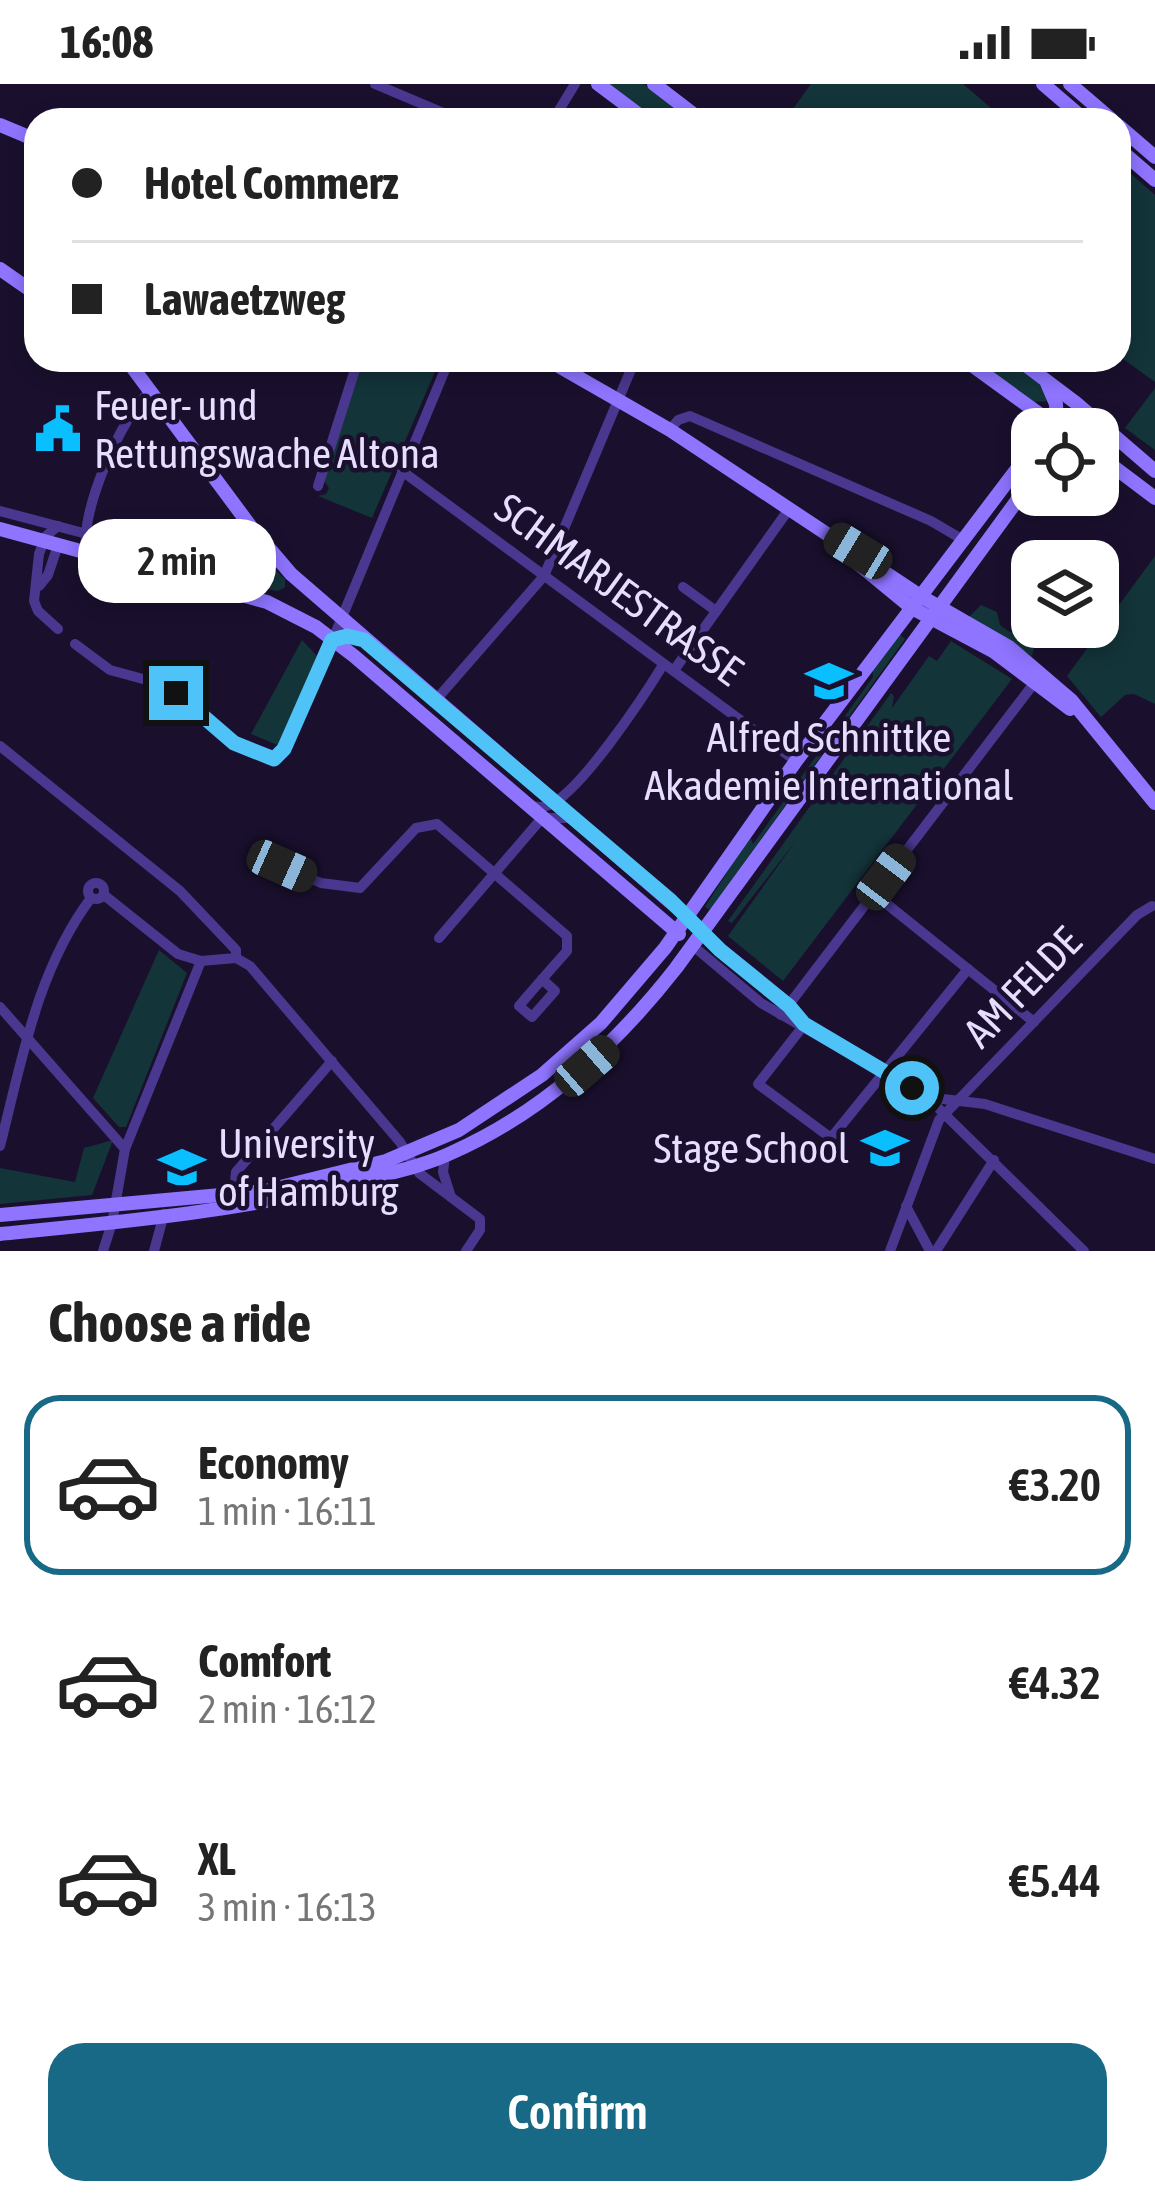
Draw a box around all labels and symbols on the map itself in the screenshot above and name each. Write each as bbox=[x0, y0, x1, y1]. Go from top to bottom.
place label: Feuer- und Rettungswache Altona bbox=[94, 381, 440, 477]
public building icon: Feuer- und Rettungswache Altona bbox=[33, 404, 83, 454]
street label: SCHMARJESTRASSE bbox=[486, 484, 752, 695]
car bbox=[818, 517, 898, 585]
callout: 2 min bbox=[77, 519, 275, 603]
school or university icon: Alfred Schnittke Akademie International bbox=[804, 656, 854, 706]
route end bbox=[149, 666, 203, 720]
place label: Alfred Schnittke Akademie International bbox=[645, 713, 1013, 809]
car bbox=[242, 835, 322, 897]
car bbox=[850, 837, 922, 917]
street label: AM FELDE bbox=[954, 917, 1090, 1057]
car bbox=[548, 1029, 626, 1103]
route start bbox=[885, 1061, 939, 1115]
place label: University of Hamburg bbox=[218, 1119, 399, 1215]
school or university icon: Stage School bbox=[860, 1123, 910, 1173]
place label: Stage School bbox=[654, 1124, 849, 1172]
school or university icon: University of Hamburg bbox=[157, 1142, 207, 1192]

